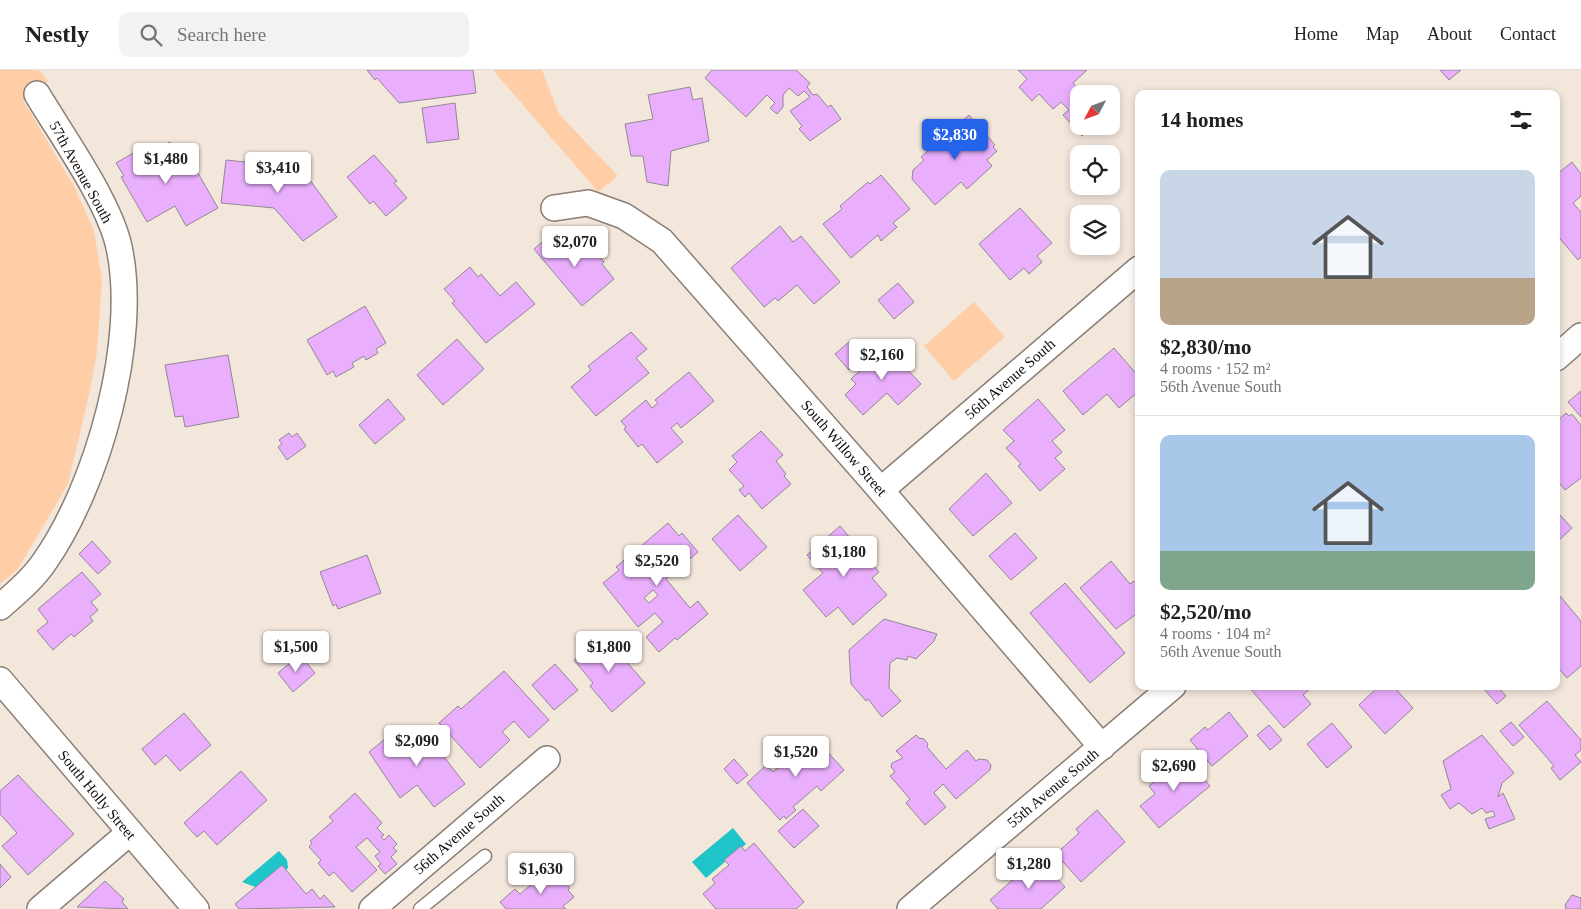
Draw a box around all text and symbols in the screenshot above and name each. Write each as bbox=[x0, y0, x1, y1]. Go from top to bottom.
search box bbox=[119, 12, 469, 57]
text: Nestly bbox=[25, 21, 89, 47]
icon: search bbox=[137, 21, 165, 49]
text: Search here bbox=[177, 24, 266, 45]
text: Home bbox=[1294, 24, 1338, 44]
text: Map bbox=[1366, 24, 1399, 44]
text: About bbox=[1427, 24, 1472, 44]
text: Contact bbox=[1500, 24, 1556, 44]
north arrow bbox=[1070, 85, 1120, 135]
map controls bbox=[1070, 85, 1120, 255]
icon: filters bbox=[1507, 106, 1535, 134]
text: 14 homes bbox=[1160, 108, 1243, 132]
street label: 57th Avenue South bbox=[46, 118, 116, 226]
pin: $2,830 bbox=[914, 118, 996, 161]
text: $2,830 bbox=[933, 126, 977, 143]
pin: $1,480 bbox=[125, 142, 207, 185]
button: locate bbox=[1070, 145, 1120, 195]
text: $1,480 bbox=[144, 150, 188, 167]
pin: $3,410 bbox=[237, 152, 319, 194]
text: $3,410 bbox=[256, 159, 300, 176]
icon: home bbox=[1303, 202, 1393, 292]
button: layers bbox=[1070, 205, 1120, 255]
pin: $2,070 bbox=[534, 226, 616, 268]
text: $2,070 bbox=[553, 233, 597, 250]
street label: 56th Avenue South bbox=[962, 335, 1059, 422]
text: $2,830/mo bbox=[1160, 335, 1252, 359]
pin: $2,160 bbox=[841, 338, 923, 381]
text: $2,160 bbox=[860, 346, 904, 363]
text: 4 rooms · 152 m² bbox=[1160, 360, 1271, 377]
text: 56th Avenue South bbox=[1160, 378, 1281, 395]
street label: South Willow Street bbox=[798, 397, 890, 500]
icon: home bbox=[1303, 468, 1393, 558]
pin: $1,180 bbox=[803, 536, 885, 578]
text: $1,180 bbox=[822, 543, 866, 560]
pin: $2,520 bbox=[616, 544, 698, 587]
text: $2,520 bbox=[635, 552, 679, 569]
text: $2,520/mo bbox=[1160, 600, 1252, 624]
text: 4 rooms · 104 m² bbox=[1160, 625, 1271, 642]
pin: $1,500 bbox=[255, 630, 337, 673]
pin: $1,800 bbox=[568, 630, 650, 673]
text: $1,500 bbox=[274, 638, 318, 655]
text: $1,800 bbox=[587, 638, 631, 655]
text: 56th Avenue South bbox=[1160, 643, 1281, 660]
pin: $2,090 bbox=[376, 724, 458, 767]
text: $2,090 bbox=[395, 732, 439, 749]
pin: $1,520 bbox=[755, 736, 837, 778]
text: $1,520 bbox=[774, 743, 818, 760]
street label: 55th Avenue South bbox=[1004, 745, 1102, 831]
street label: South Holly Street bbox=[55, 747, 140, 844]
pin: $2,690 bbox=[1133, 750, 1215, 792]
text: $2,690 bbox=[1152, 757, 1196, 774]
street label: 56th Avenue South bbox=[411, 790, 508, 877]
pin: $1,280 bbox=[988, 848, 1070, 890]
pin: $1,630 bbox=[500, 852, 582, 895]
text: $1,280 bbox=[1007, 855, 1051, 872]
text: $1,630 bbox=[519, 860, 563, 877]

